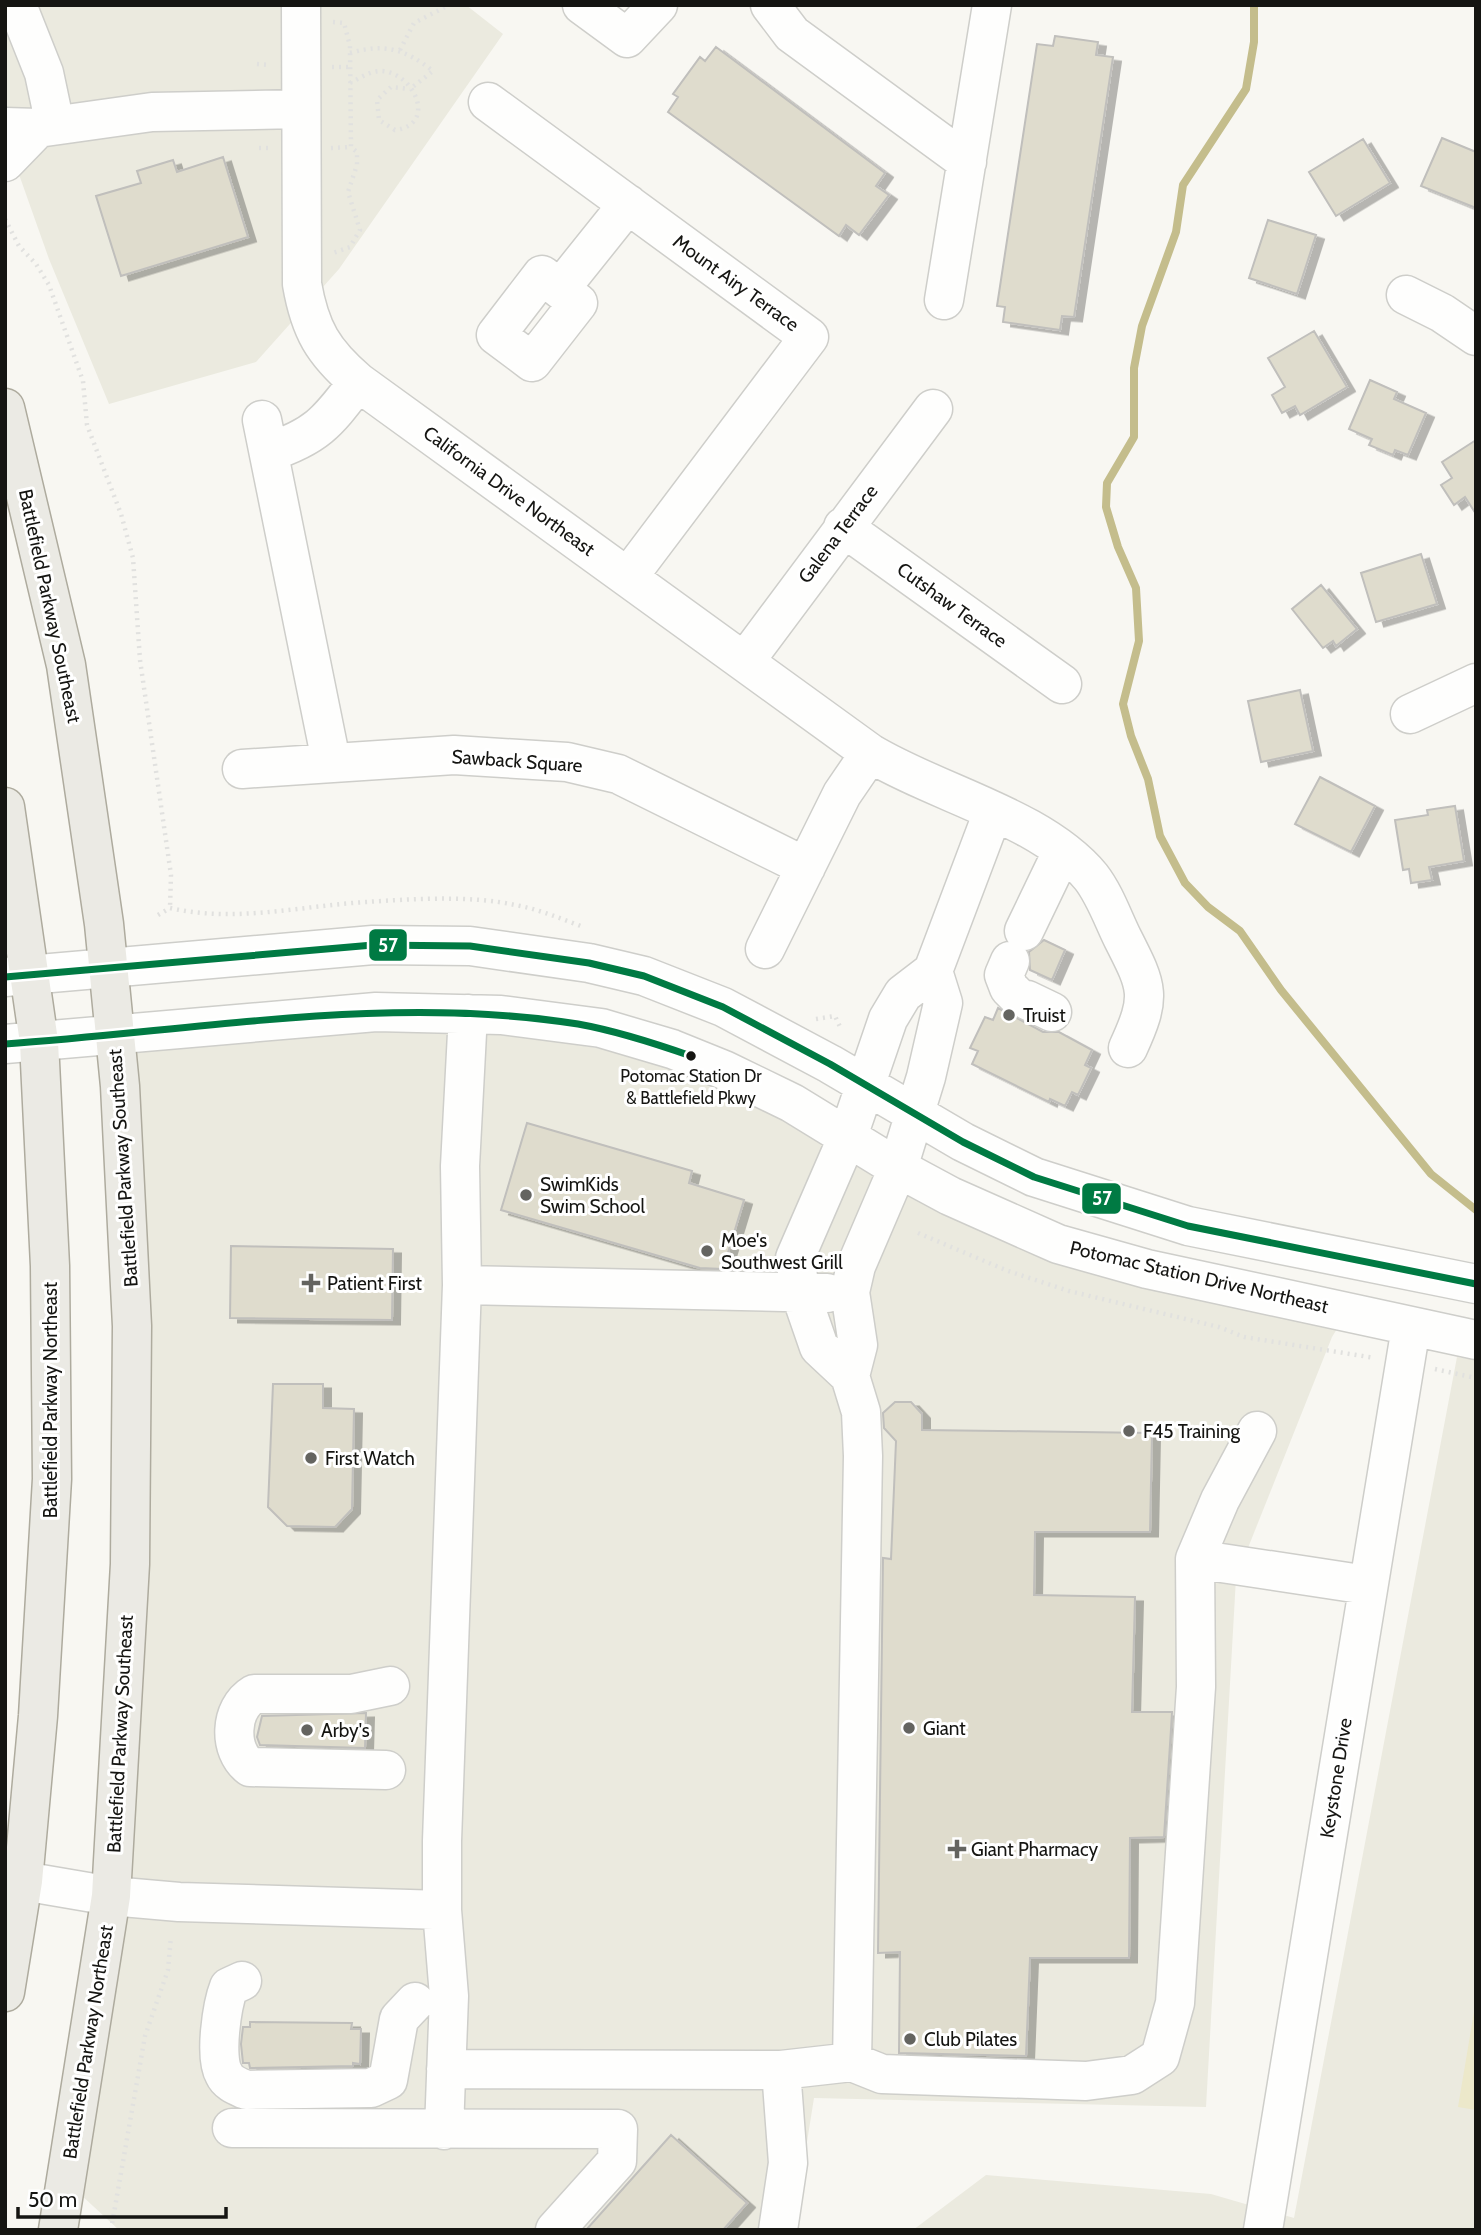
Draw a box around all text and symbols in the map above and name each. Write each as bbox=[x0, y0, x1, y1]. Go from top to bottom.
street label: Mount Airy Terrace bbox=[669, 230, 804, 337]
street label: California Drive Northeast bbox=[419, 421, 600, 561]
street label: Galena Terrace bbox=[793, 480, 883, 588]
street label: Battlefield Parkway Southeast bbox=[14, 487, 86, 726]
street label: Cutshaw Terrace bbox=[892, 557, 1012, 653]
street label: Sawback Square bbox=[451, 745, 583, 777]
line badge: 57 bbox=[368, 928, 408, 962]
text: 57 bbox=[378, 934, 398, 957]
place label: Truist bbox=[1023, 1004, 1066, 1027]
marker: Truist bbox=[1001, 1007, 1017, 1023]
street label: Battlefield Parkway Southeast bbox=[103, 1048, 143, 1288]
marker: Potomac Station Dr & Battlefield Pkwy bbox=[684, 1049, 698, 1063]
place label: Potomac Station Dr & Battlefield Pkwy bbox=[620, 1066, 762, 1108]
place label: SwimKids Swim School bbox=[540, 1173, 646, 1218]
line badge: 57 bbox=[1081, 1182, 1122, 1215]
marker: SwimKids Swim School bbox=[518, 1187, 534, 1203]
text: 57 bbox=[1092, 1187, 1112, 1210]
place label: Moe's Southwest Grill bbox=[721, 1229, 843, 1274]
street label: Potomac Station Drive Northeast bbox=[1067, 1236, 1331, 1318]
marker: Moe's Southwest Grill bbox=[699, 1243, 715, 1259]
place label: Patient First bbox=[327, 1272, 423, 1295]
marker: Patient First bbox=[301, 1273, 321, 1293]
street label: Battlefield Parkway Northeast bbox=[39, 1281, 62, 1518]
place label: F45 Training bbox=[1143, 1420, 1241, 1443]
marker: F45 Training bbox=[1121, 1423, 1137, 1439]
place label: First Watch bbox=[325, 1447, 415, 1470]
marker: First Watch bbox=[303, 1450, 319, 1466]
street label: Battlefield Parkway Southeast bbox=[102, 1614, 138, 1854]
street label: Keystone Drive bbox=[1315, 1716, 1357, 1840]
place label: Giant bbox=[923, 1717, 966, 1740]
place label: Arby's bbox=[321, 1719, 370, 1742]
marker: Giant bbox=[901, 1720, 917, 1736]
marker: Arby's bbox=[299, 1722, 315, 1738]
place label: Giant Pharmacy bbox=[971, 1838, 1099, 1861]
marker: Giant Pharmacy bbox=[949, 1841, 965, 1857]
street label: Battlefield Parkway Northeast bbox=[58, 1923, 118, 2161]
place label: Club Pilates bbox=[924, 2028, 1017, 2051]
marker: Club Pilates bbox=[902, 2031, 918, 2047]
scale bar bbox=[18, 2176, 226, 2220]
text: 50 m bbox=[28, 2187, 77, 2212]

